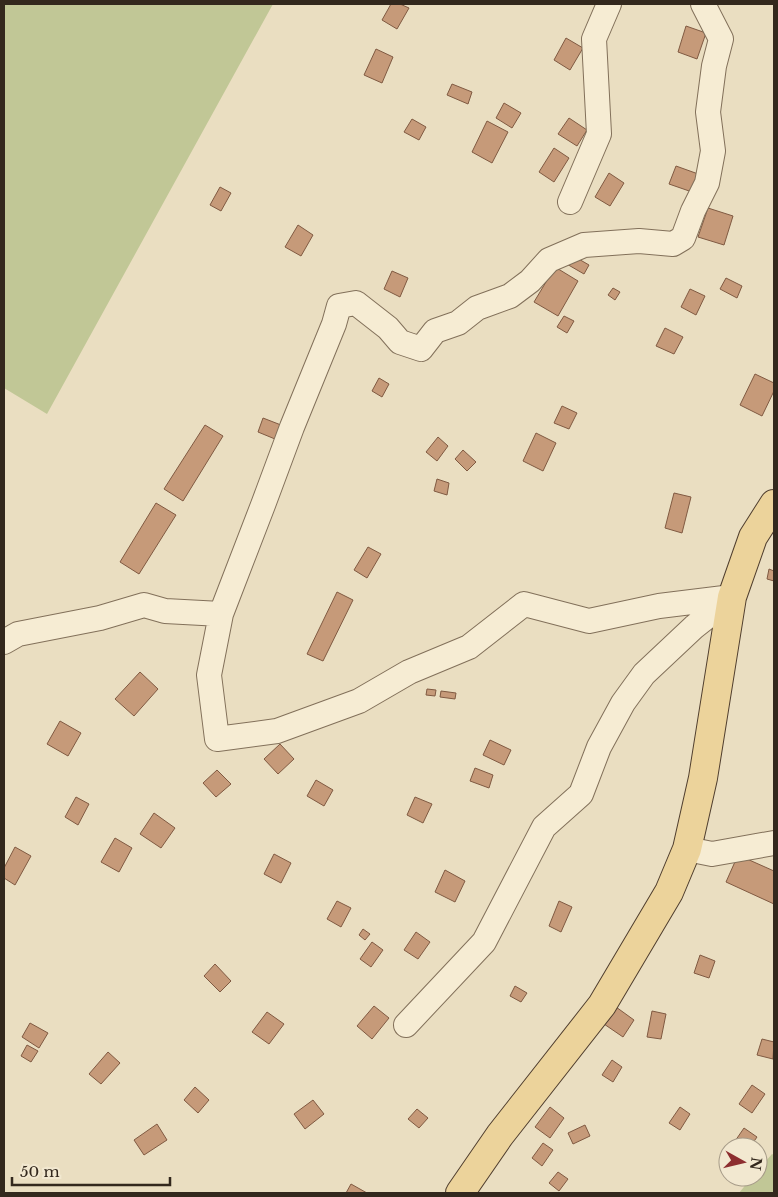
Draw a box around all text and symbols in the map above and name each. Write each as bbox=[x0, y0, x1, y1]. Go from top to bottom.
north arrow bbox=[718, 1137, 768, 1187]
scale bar bbox=[12, 1154, 170, 1186]
text: N bbox=[746, 1156, 766, 1172]
text: 50 m bbox=[20, 1162, 60, 1181]

